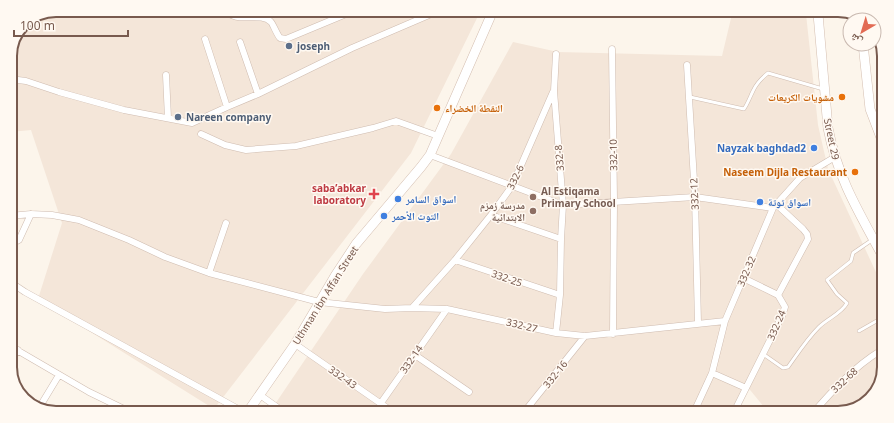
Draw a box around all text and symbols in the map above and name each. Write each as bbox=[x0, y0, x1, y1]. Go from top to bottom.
scale bar bbox=[14, 12, 128, 38]
north arrow bbox=[842, 12, 882, 52]
text: 100 m bbox=[20, 17, 55, 34]
text: ش bbox=[846, 30, 865, 50]
place label: joseph bbox=[296, 39, 330, 53]
marker: joseph bbox=[284, 41, 294, 51]
place label: مشويات الكريعات bbox=[768, 90, 834, 104]
marker: مشويات الكريعات bbox=[837, 92, 847, 102]
place label: النقطة الخضراء bbox=[445, 101, 503, 115]
marker: النقطة الخضراء bbox=[432, 103, 442, 113]
place label: Nareen company bbox=[186, 110, 271, 124]
marker: Nareen company bbox=[173, 112, 183, 122]
street label: Street 29 bbox=[821, 117, 843, 161]
street label: 332-10 bbox=[606, 139, 620, 171]
place label: Nayzak baghdad2 bbox=[717, 141, 806, 155]
marker: Nayzak baghdad2 bbox=[809, 143, 819, 153]
street label: 332-8 bbox=[551, 144, 567, 172]
street label: 332-6 bbox=[503, 162, 527, 192]
place label: Naseem Dijla Restaurant bbox=[723, 165, 848, 179]
marker: Naseem Dijla Restaurant bbox=[850, 167, 860, 177]
street label: 332-12 bbox=[686, 177, 702, 210]
place label: saba’abkar laboratory bbox=[312, 181, 367, 207]
place label: Al Estiqama Primary School bbox=[541, 184, 616, 210]
marker: saba’abkar laboratory bbox=[369, 189, 379, 199]
place label: اسواق السامر bbox=[405, 192, 456, 206]
marker: Al Estiqama Primary School bbox=[528, 192, 538, 202]
marker: اسواق السامر bbox=[393, 194, 403, 204]
place label: اسواق توتة bbox=[768, 195, 811, 209]
marker: اسواق توتة bbox=[755, 197, 765, 207]
place label: مدرسة زمزم الابتدائية bbox=[480, 198, 525, 224]
marker: مدرسة زمزم الابتدائية bbox=[528, 206, 538, 216]
place label: التوت الأحمر bbox=[391, 209, 439, 223]
marker: التوت الأحمر bbox=[379, 211, 389, 221]
street label: Uthman ibn Affan Street bbox=[289, 243, 361, 347]
street label: 332-32 bbox=[733, 253, 759, 288]
street label: 332-25 bbox=[490, 266, 525, 290]
street label: 332-24 bbox=[763, 307, 789, 342]
street label: 332-27 bbox=[505, 315, 539, 335]
street label: 332-14 bbox=[396, 342, 426, 376]
street label: 332-16 bbox=[540, 357, 571, 391]
street label: 332-43 bbox=[326, 362, 360, 392]
street label: 332-68 bbox=[828, 364, 861, 396]

